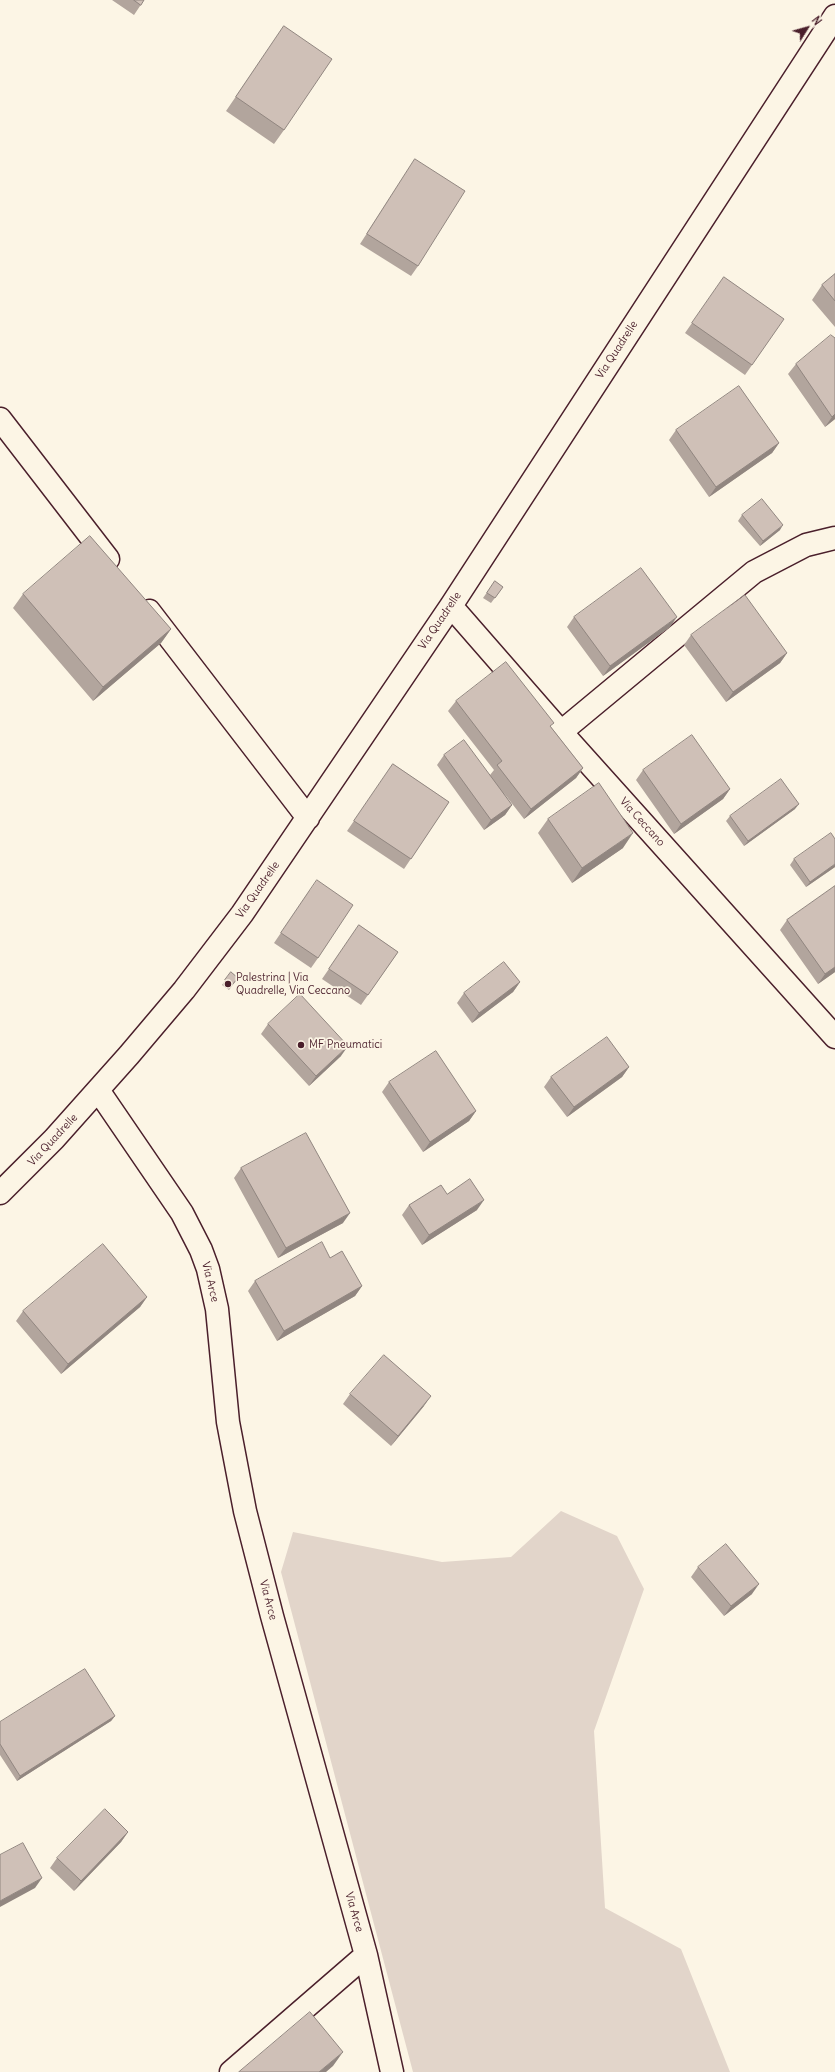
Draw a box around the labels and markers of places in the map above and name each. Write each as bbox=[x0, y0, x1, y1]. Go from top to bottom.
place label: Palestrina | Via Quadrelle, Via Ceccano bbox=[236, 971, 350, 997]
marker: Palestrina | Via Quadrelle, Via Ceccano bbox=[223, 979, 233, 989]
place label: MF Pneumatici bbox=[309, 1038, 382, 1052]
marker: MF Pneumatici bbox=[296, 1040, 306, 1050]

